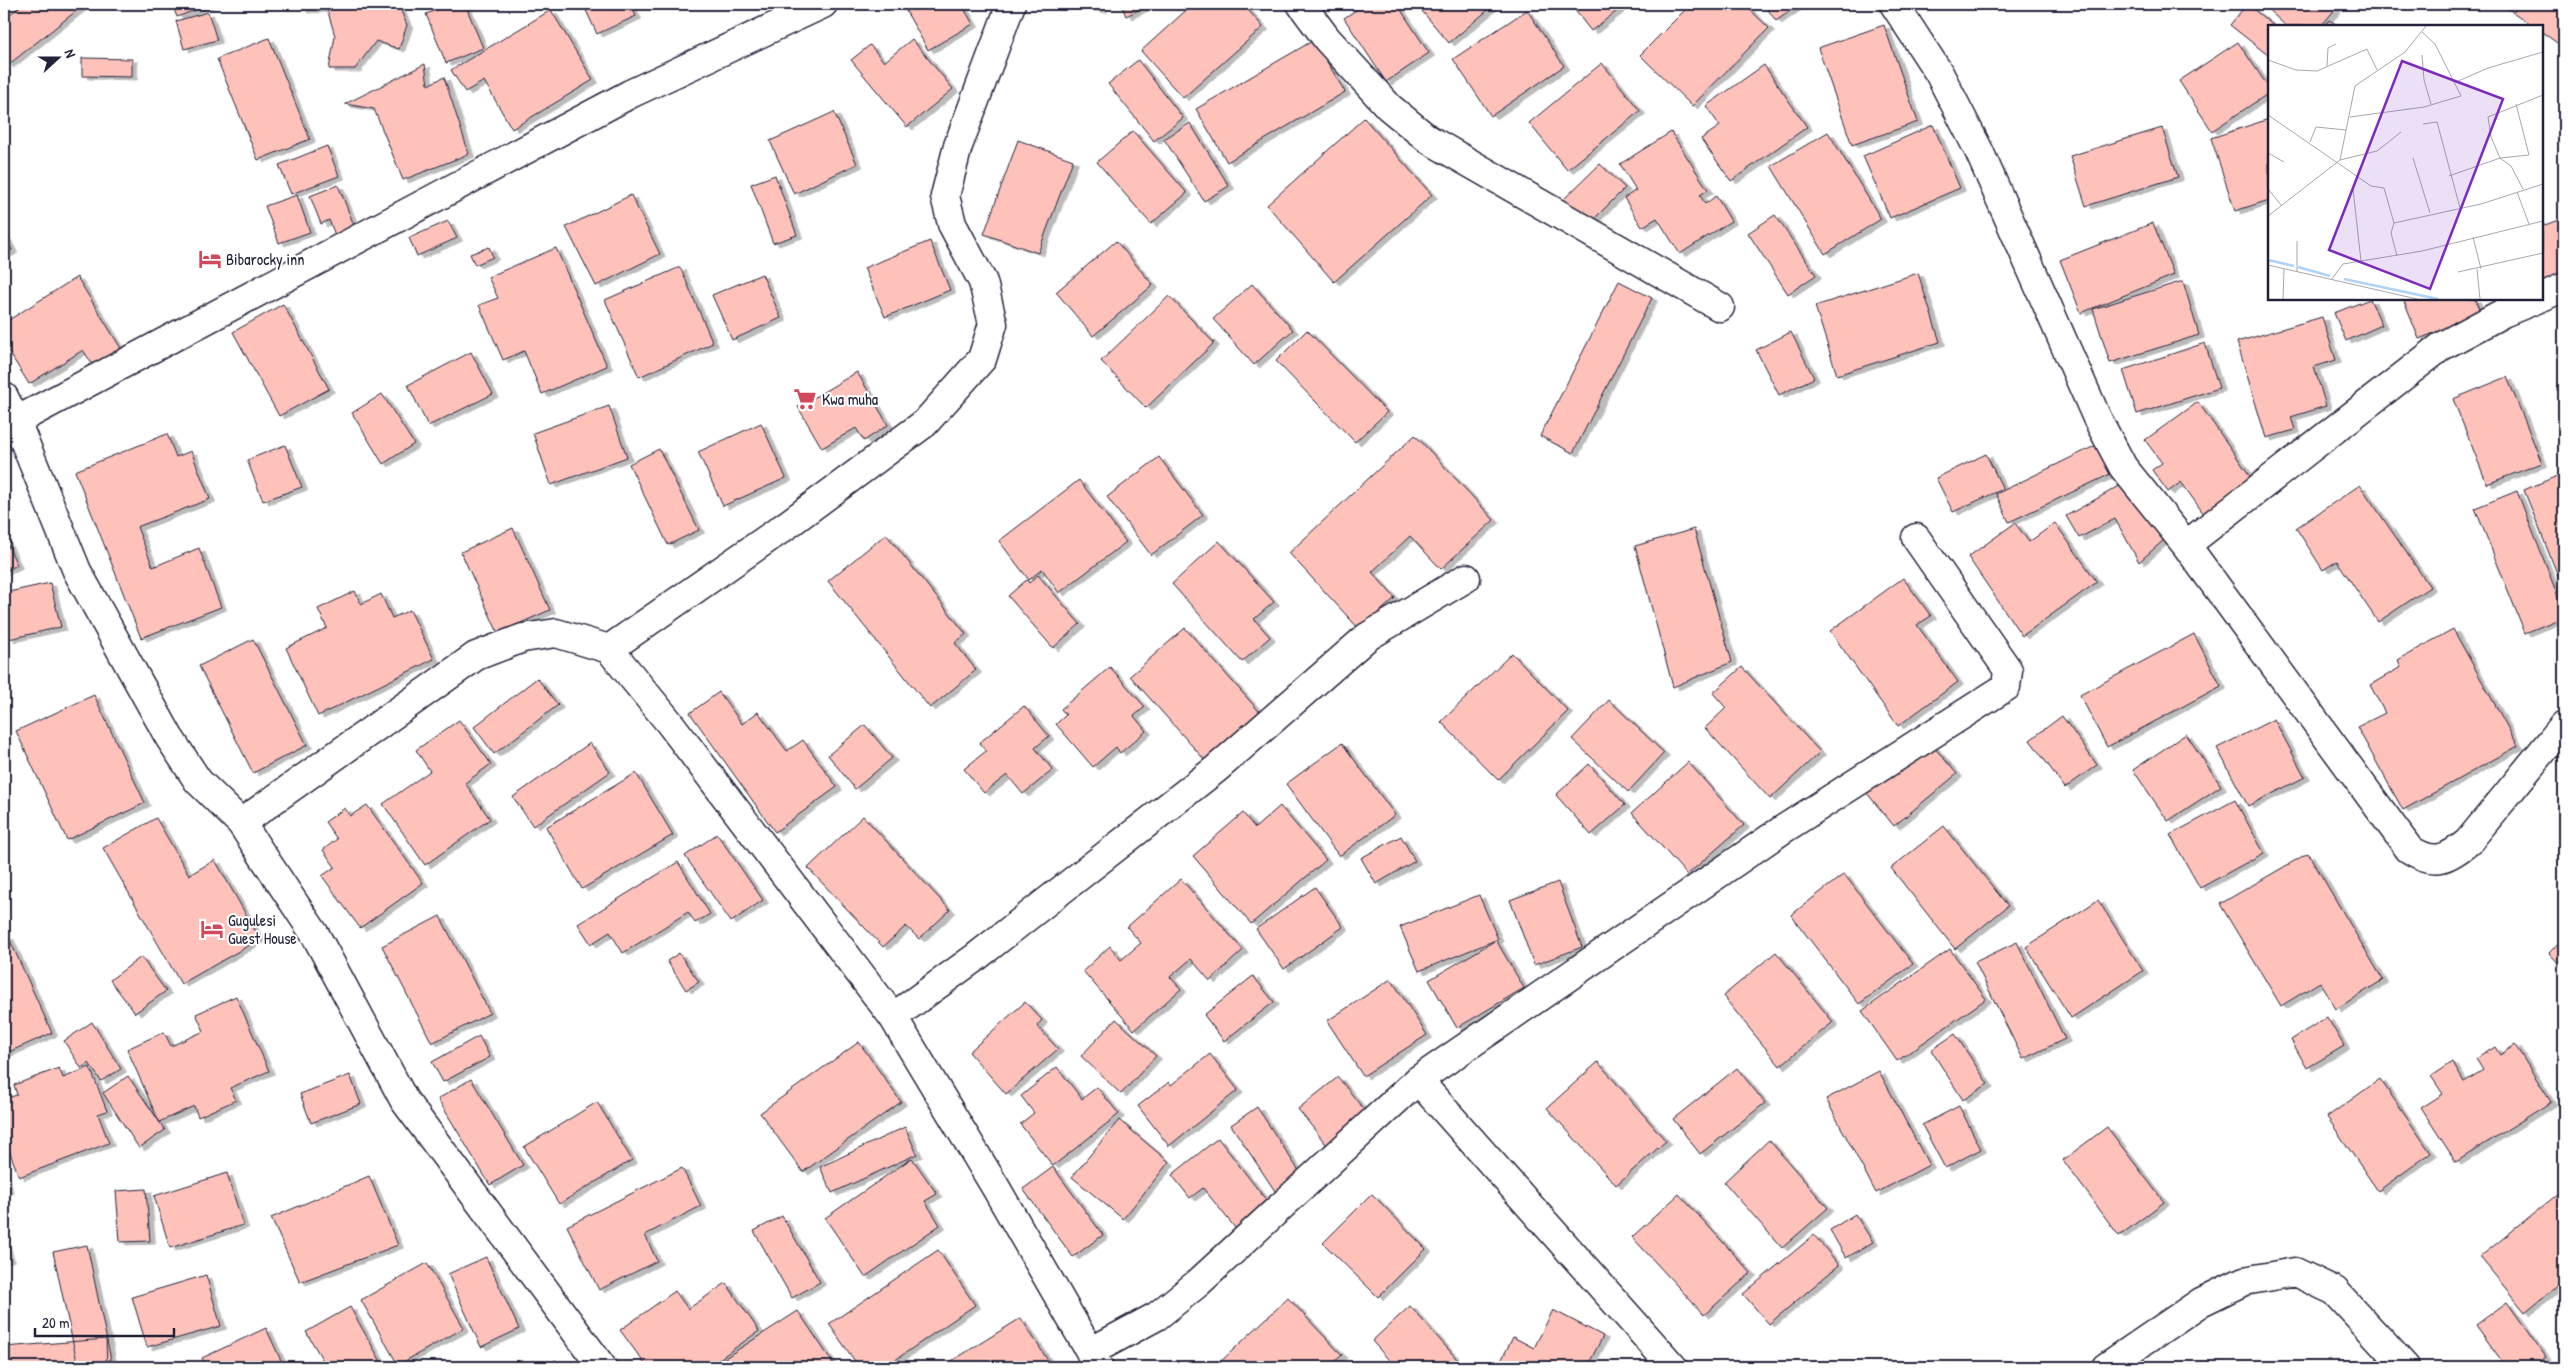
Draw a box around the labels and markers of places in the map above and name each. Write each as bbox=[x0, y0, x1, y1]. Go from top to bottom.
hotel icon: Bibarocky inn bbox=[197, 246, 223, 272]
place label: Bibarocky inn bbox=[226, 248, 305, 270]
supermarket icon: Kwa muha bbox=[792, 386, 818, 412]
place label: Kwa muha bbox=[822, 388, 878, 410]
place label: Gugulesi Guest House bbox=[228, 909, 297, 949]
hotel icon: Gugulesi Guest House bbox=[199, 916, 225, 942]

